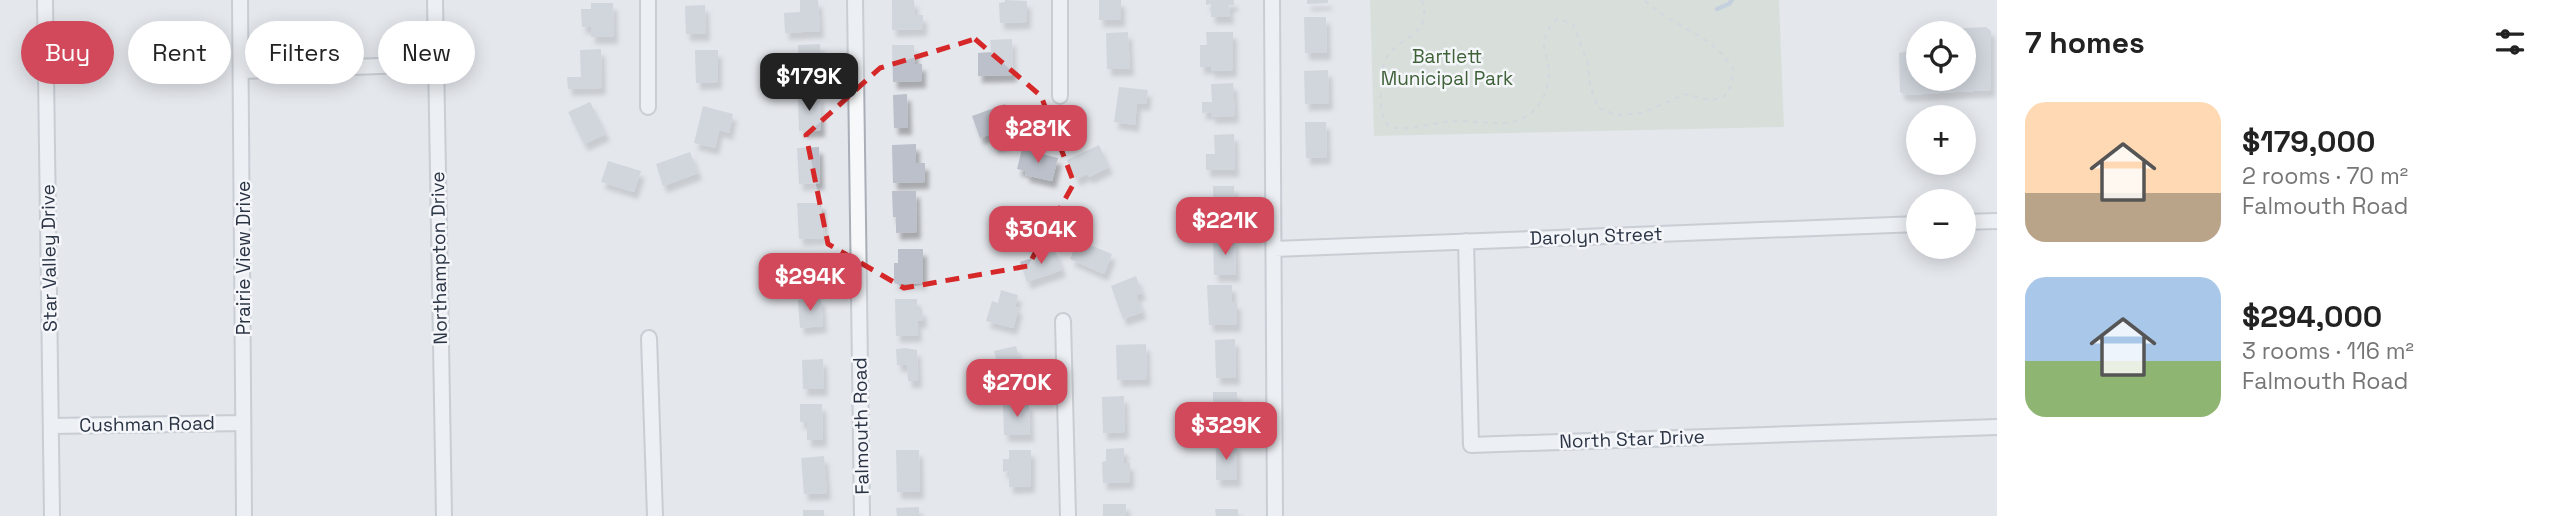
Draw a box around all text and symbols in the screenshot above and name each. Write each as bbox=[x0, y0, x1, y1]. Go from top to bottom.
chip: Buy bbox=[21, 21, 114, 84]
chip: Rent bbox=[128, 21, 231, 84]
chip: Filters bbox=[245, 21, 364, 84]
chip: New bbox=[378, 21, 475, 84]
map controls bbox=[1906, 21, 1976, 259]
button: locate bbox=[1906, 21, 1976, 91]
text: 7 homes bbox=[2025, 23, 2145, 62]
icon: filters bbox=[2491, 23, 2529, 61]
park label: Bartlett Municipal Park bbox=[1381, 44, 1513, 91]
pin: $179K bbox=[760, 54, 858, 113]
text: $179K bbox=[776, 61, 842, 91]
button: + bbox=[1906, 105, 1976, 175]
pin: $281K bbox=[989, 106, 1087, 165]
text: $281K bbox=[1005, 113, 1071, 143]
text: $179,000 bbox=[2242, 122, 2375, 161]
icon: home bbox=[2081, 130, 2165, 214]
text: 2 rooms · 70 m² bbox=[2242, 161, 2408, 191]
street label: Northampton Drive bbox=[425, 171, 453, 345]
street label: Prairie View Drive bbox=[231, 181, 256, 335]
street label: Star Valley Drive bbox=[35, 184, 63, 332]
button: − bbox=[1906, 189, 1976, 259]
text: Falmouth Road bbox=[2242, 191, 2408, 221]
pin: $221K bbox=[1176, 198, 1274, 257]
text: $221K bbox=[1192, 205, 1258, 235]
pin: $304K bbox=[992, 206, 1090, 266]
text: $304K bbox=[1005, 214, 1077, 244]
street label: Darolyn Street bbox=[1529, 221, 1663, 251]
pin: $294K bbox=[761, 254, 859, 313]
text: $294K bbox=[775, 261, 845, 291]
text: $294,000 bbox=[2242, 297, 2382, 336]
icon: home bbox=[2081, 305, 2165, 389]
text: 3 rooms · 116 m² bbox=[2242, 336, 2414, 366]
street label: Falmouth Road bbox=[847, 357, 875, 495]
pin: $270K bbox=[968, 360, 1066, 419]
text: Falmouth Road bbox=[2242, 366, 2408, 396]
text: $270K bbox=[982, 367, 1052, 397]
pin: $329K bbox=[1177, 402, 1275, 462]
street label: Cushman Road bbox=[79, 410, 215, 438]
text: $329K bbox=[1191, 410, 1261, 440]
street label: North Star Drive bbox=[1559, 424, 1705, 454]

